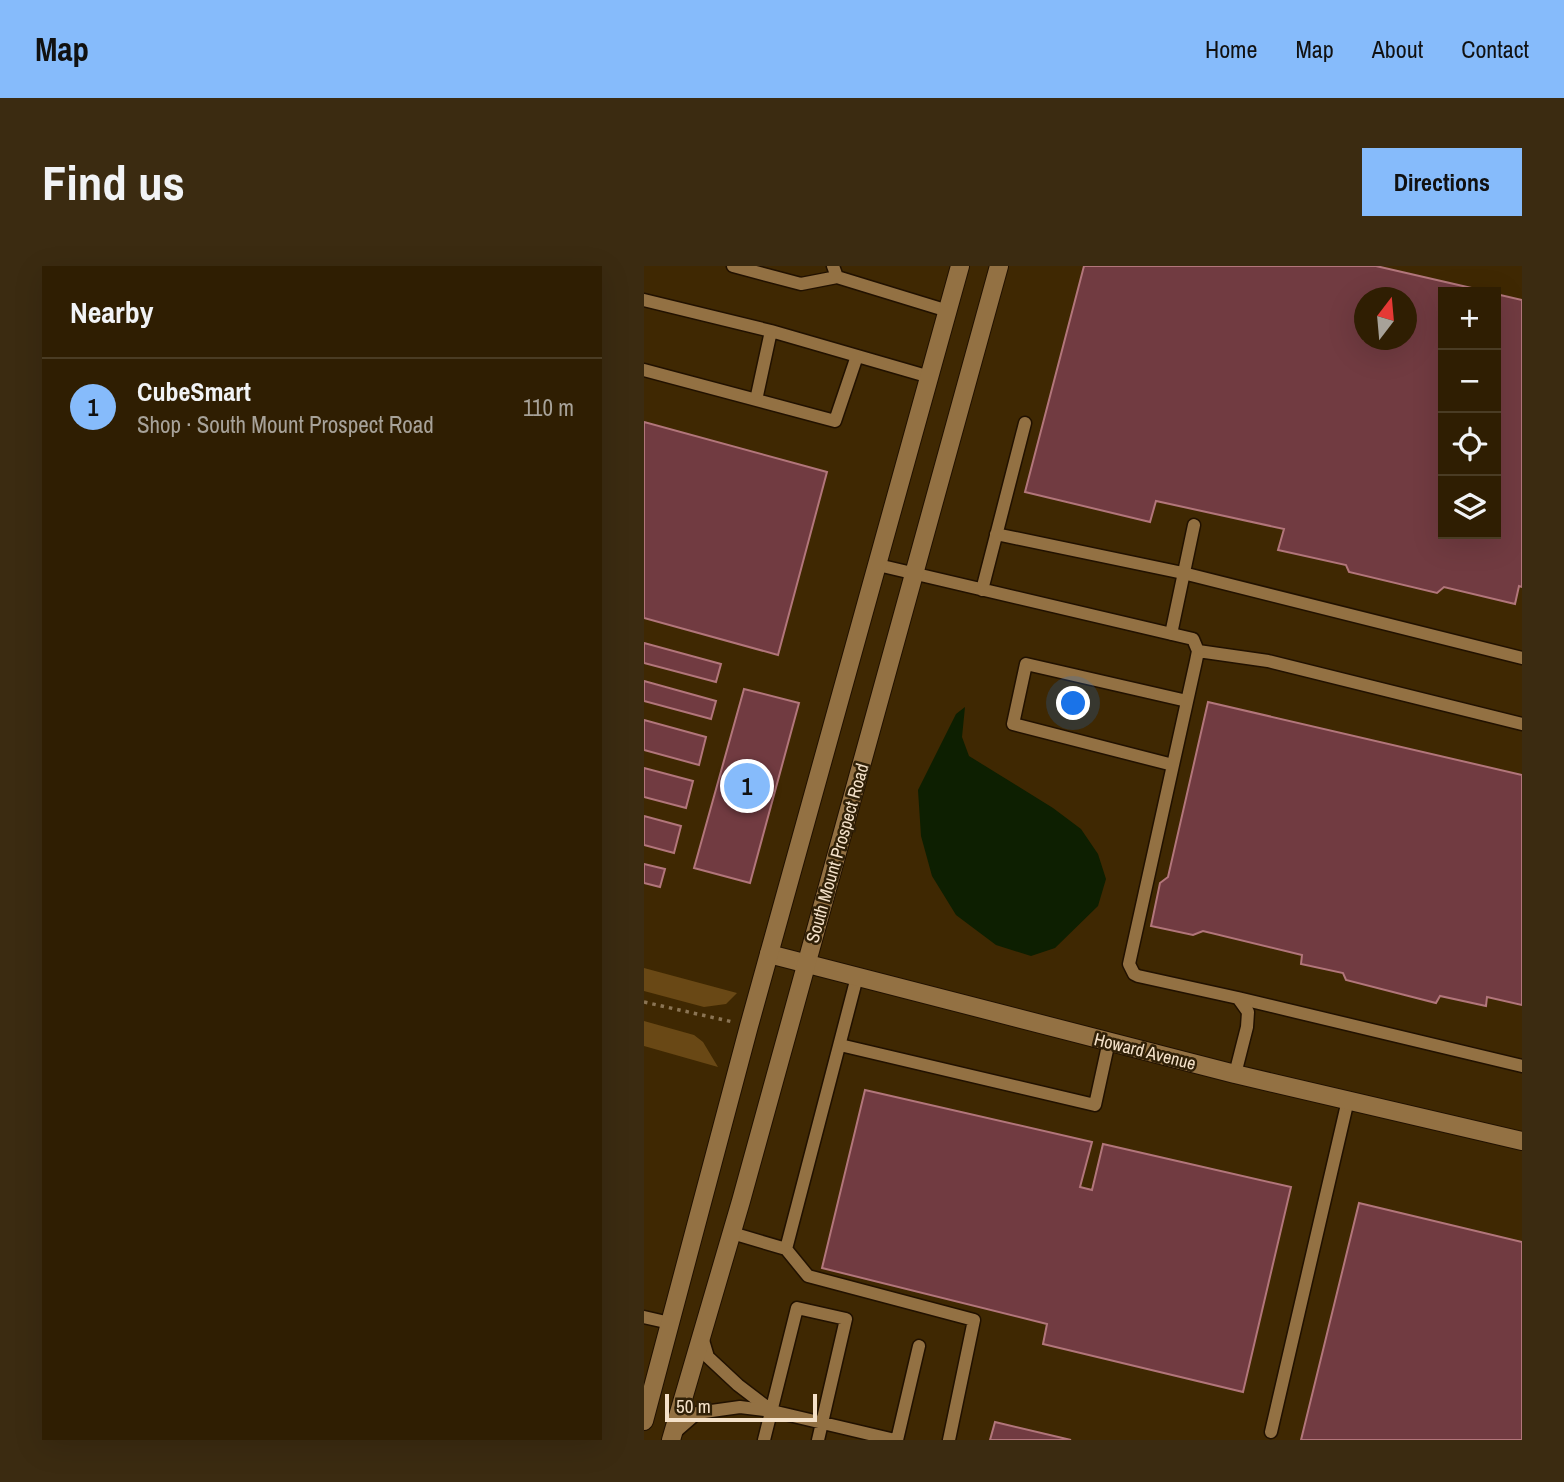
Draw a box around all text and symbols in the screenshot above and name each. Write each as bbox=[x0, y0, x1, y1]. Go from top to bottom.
text: Map bbox=[35, 27, 89, 71]
text: Home bbox=[1205, 33, 1257, 65]
text: Map bbox=[1295, 33, 1334, 65]
text: About bbox=[1372, 33, 1423, 65]
text: Contact bbox=[1461, 33, 1529, 65]
button: Directions bbox=[1362, 148, 1522, 216]
text: Find us bbox=[42, 149, 185, 215]
north arrow bbox=[1354, 287, 1417, 350]
map controls bbox=[1438, 287, 1501, 539]
button: + bbox=[1438, 287, 1501, 350]
text: Nearby bbox=[70, 292, 153, 332]
button: − bbox=[1438, 350, 1501, 413]
text: CubeSmart bbox=[137, 374, 251, 409]
text: 1 bbox=[88, 392, 98, 423]
text: 110 m bbox=[523, 392, 574, 423]
text: Shop · South Mount Prospect Road bbox=[137, 409, 434, 440]
button: locate bbox=[1438, 413, 1501, 476]
button: layers bbox=[1438, 476, 1501, 539]
your location bbox=[1056, 686, 1090, 720]
pin: 1 bbox=[724, 760, 770, 812]
street label: South Mount Prospect Road bbox=[799, 760, 875, 946]
street label: Howard Avenue bbox=[1092, 1026, 1198, 1076]
scale bar bbox=[665, 1391, 817, 1423]
text: 50 m bbox=[676, 1393, 711, 1419]

